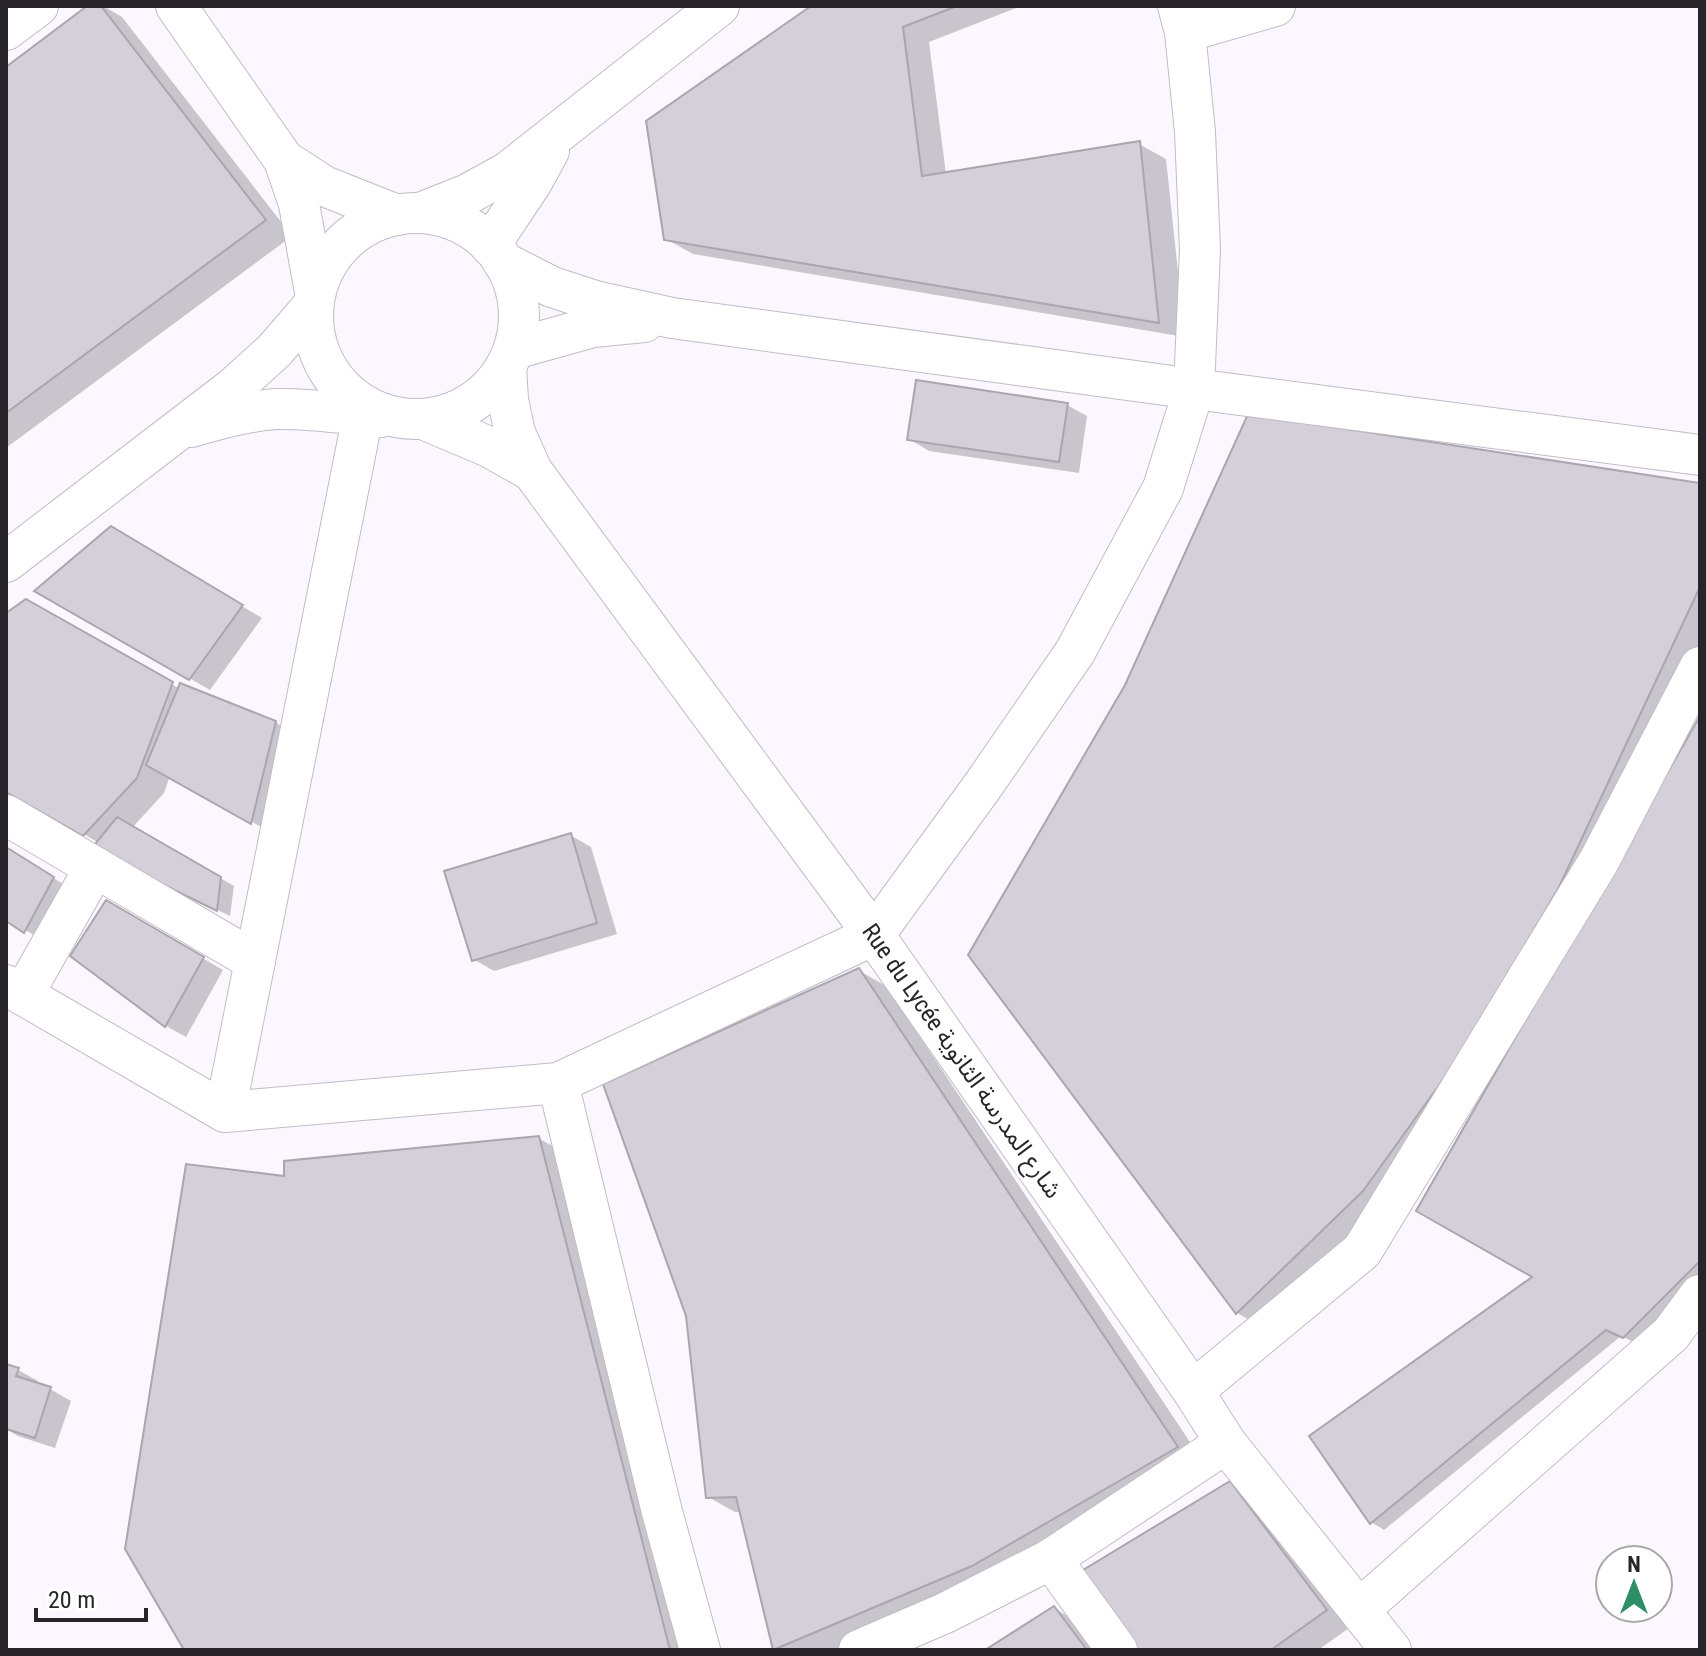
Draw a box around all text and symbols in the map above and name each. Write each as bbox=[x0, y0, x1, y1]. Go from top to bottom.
street label: Rue du Lycée شارع المدرسة الثانوية bbox=[854, 918, 1068, 1205]
north arrow bbox=[1594, 1544, 1674, 1624]
text: N bbox=[1627, 1552, 1641, 1577]
scale bar bbox=[36, 1572, 146, 1622]
text: 20 m bbox=[48, 1586, 95, 1614]

